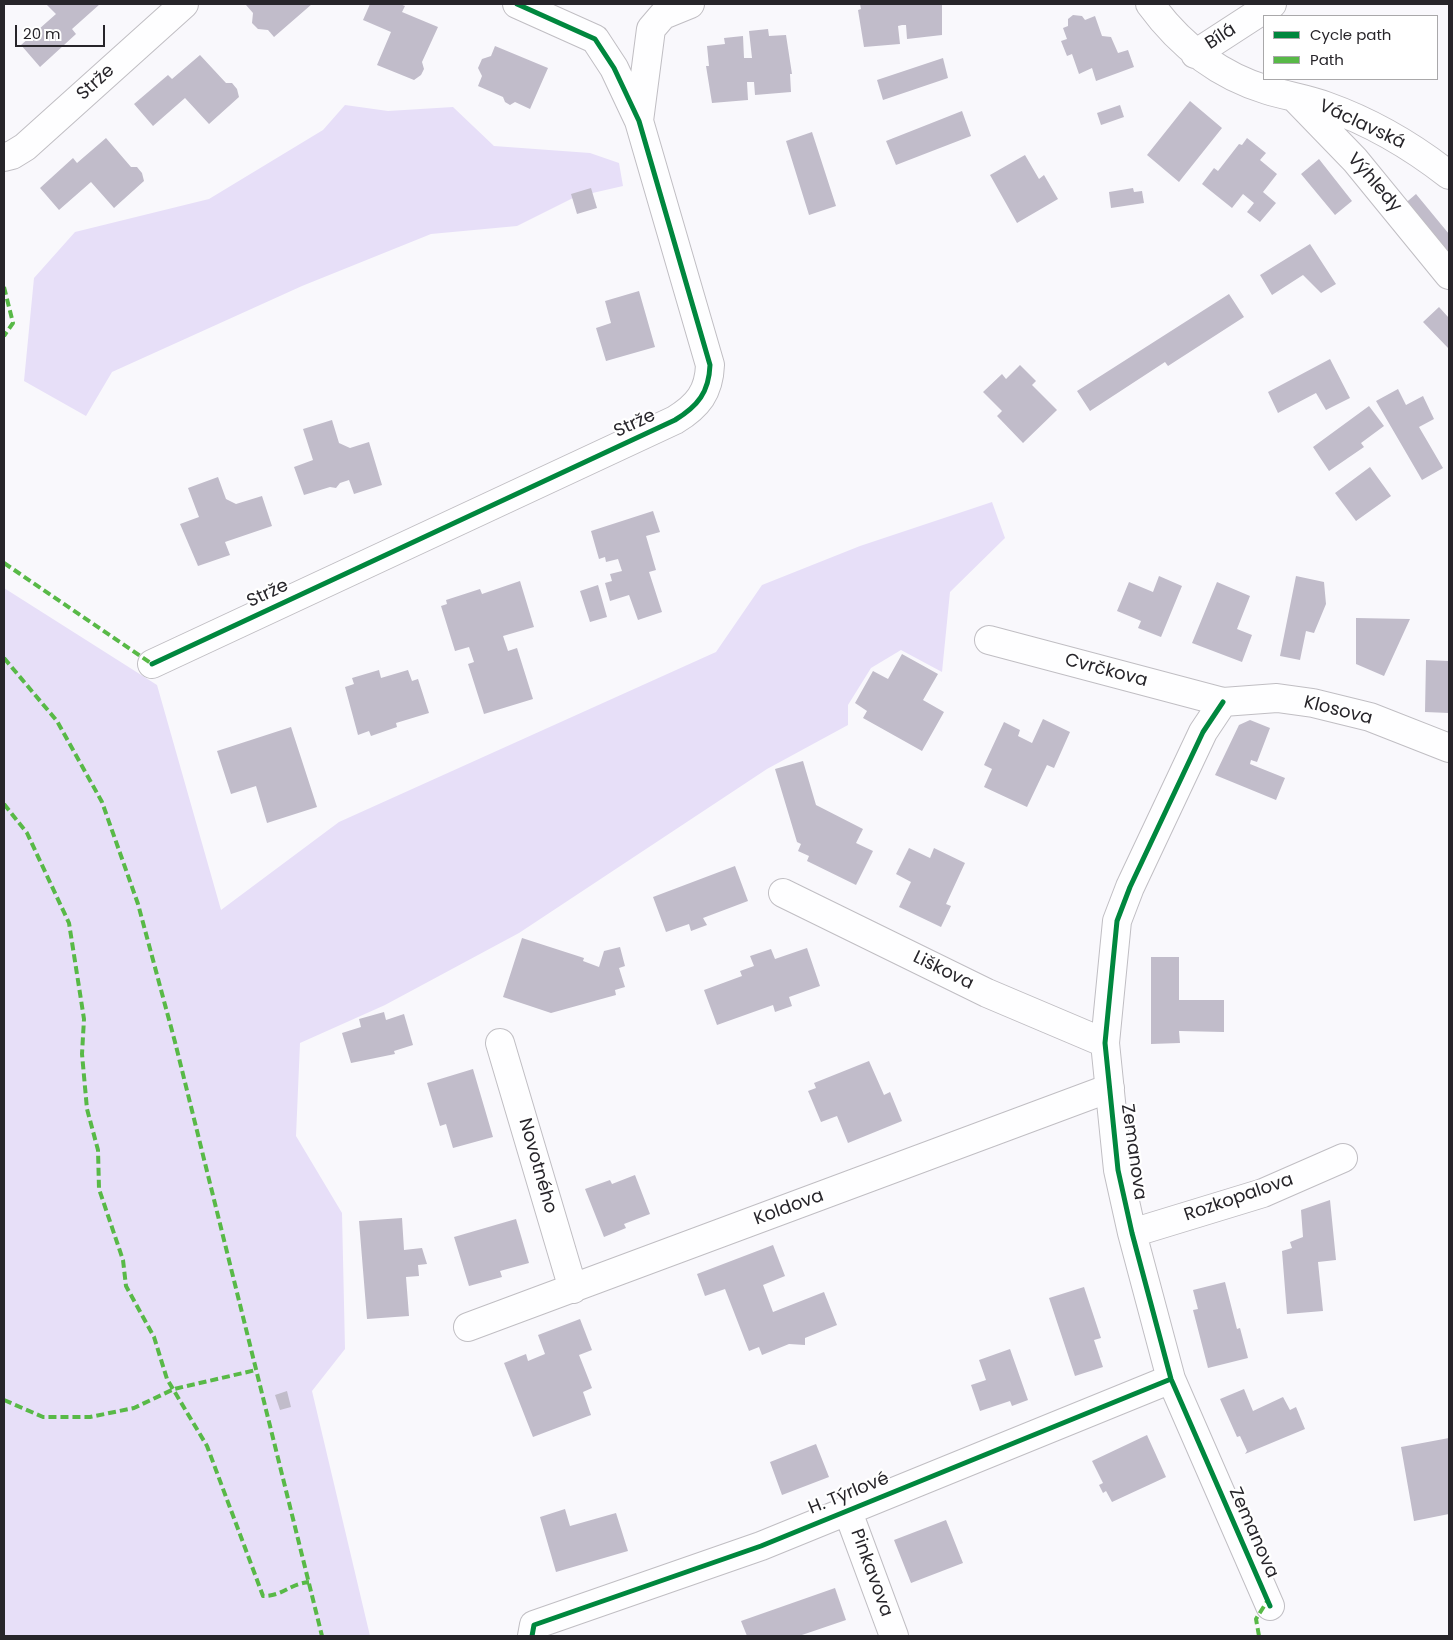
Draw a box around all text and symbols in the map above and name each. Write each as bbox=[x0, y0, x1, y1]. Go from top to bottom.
scale bar bbox=[18, 15, 108, 47]
legend bbox=[1263, 15, 1438, 80]
street label: Bílá bbox=[1202, 19, 1240, 55]
text: 20 m bbox=[23, 23, 61, 44]
text: Cycle path bbox=[1310, 24, 1391, 45]
text: Path bbox=[1310, 49, 1344, 70]
street label: Strže bbox=[73, 61, 119, 105]
street label: Václavská bbox=[1315, 96, 1409, 154]
street label: Výhledy bbox=[1342, 149, 1406, 217]
street label: Strže bbox=[611, 405, 659, 443]
street label: Strže bbox=[244, 575, 292, 613]
street label: Cvrčkova bbox=[1062, 650, 1150, 692]
street label: Klosova bbox=[1301, 692, 1375, 730]
street label: Liškova bbox=[909, 947, 977, 995]
street label: Zemanova bbox=[1116, 1103, 1150, 1201]
street label: Novotného bbox=[513, 1116, 561, 1216]
street label: Rozkopalova bbox=[1182, 1169, 1296, 1227]
street label: Koldova bbox=[751, 1185, 827, 1231]
street label: H. Týrlové bbox=[806, 1468, 892, 1520]
street label: Zemanova bbox=[1223, 1484, 1283, 1582]
street label: Pinkavova bbox=[845, 1526, 897, 1620]

